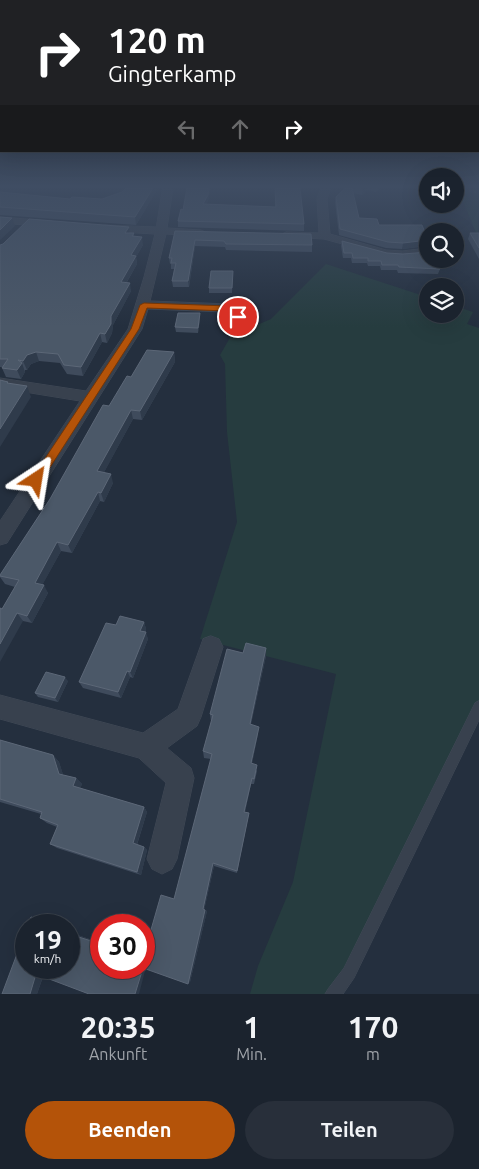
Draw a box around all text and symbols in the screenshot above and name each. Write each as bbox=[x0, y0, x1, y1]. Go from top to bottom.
icon: right bbox=[25, 20, 90, 85]
text: 120 m bbox=[108, 20, 206, 60]
text: Gingterkamp bbox=[108, 61, 236, 86]
icon: left bbox=[173, 115, 201, 143]
icon: ahead bbox=[226, 115, 254, 143]
icon: right bbox=[279, 115, 307, 143]
map controls bbox=[419, 168, 464, 323]
button: sound bbox=[419, 168, 464, 213]
button: search bbox=[419, 223, 464, 268]
button: layers bbox=[419, 278, 464, 323]
pin bbox=[217, 296, 259, 338]
icon: arrive bbox=[224, 303, 252, 331]
position arrow bbox=[9, 453, 61, 505]
speed limit sign: 30 bbox=[90, 914, 155, 979]
text: 19 bbox=[33, 926, 62, 954]
text: km/h bbox=[34, 952, 61, 965]
text: 20:35 bbox=[81, 1010, 156, 1044]
text: 1 bbox=[243, 1010, 260, 1044]
text: 170 bbox=[348, 1010, 398, 1044]
text: Ankunft bbox=[89, 1045, 147, 1063]
text: Min. bbox=[236, 1045, 267, 1063]
text: m bbox=[366, 1045, 380, 1063]
button: Beenden bbox=[25, 1101, 235, 1159]
button: Teilen bbox=[245, 1101, 454, 1159]

